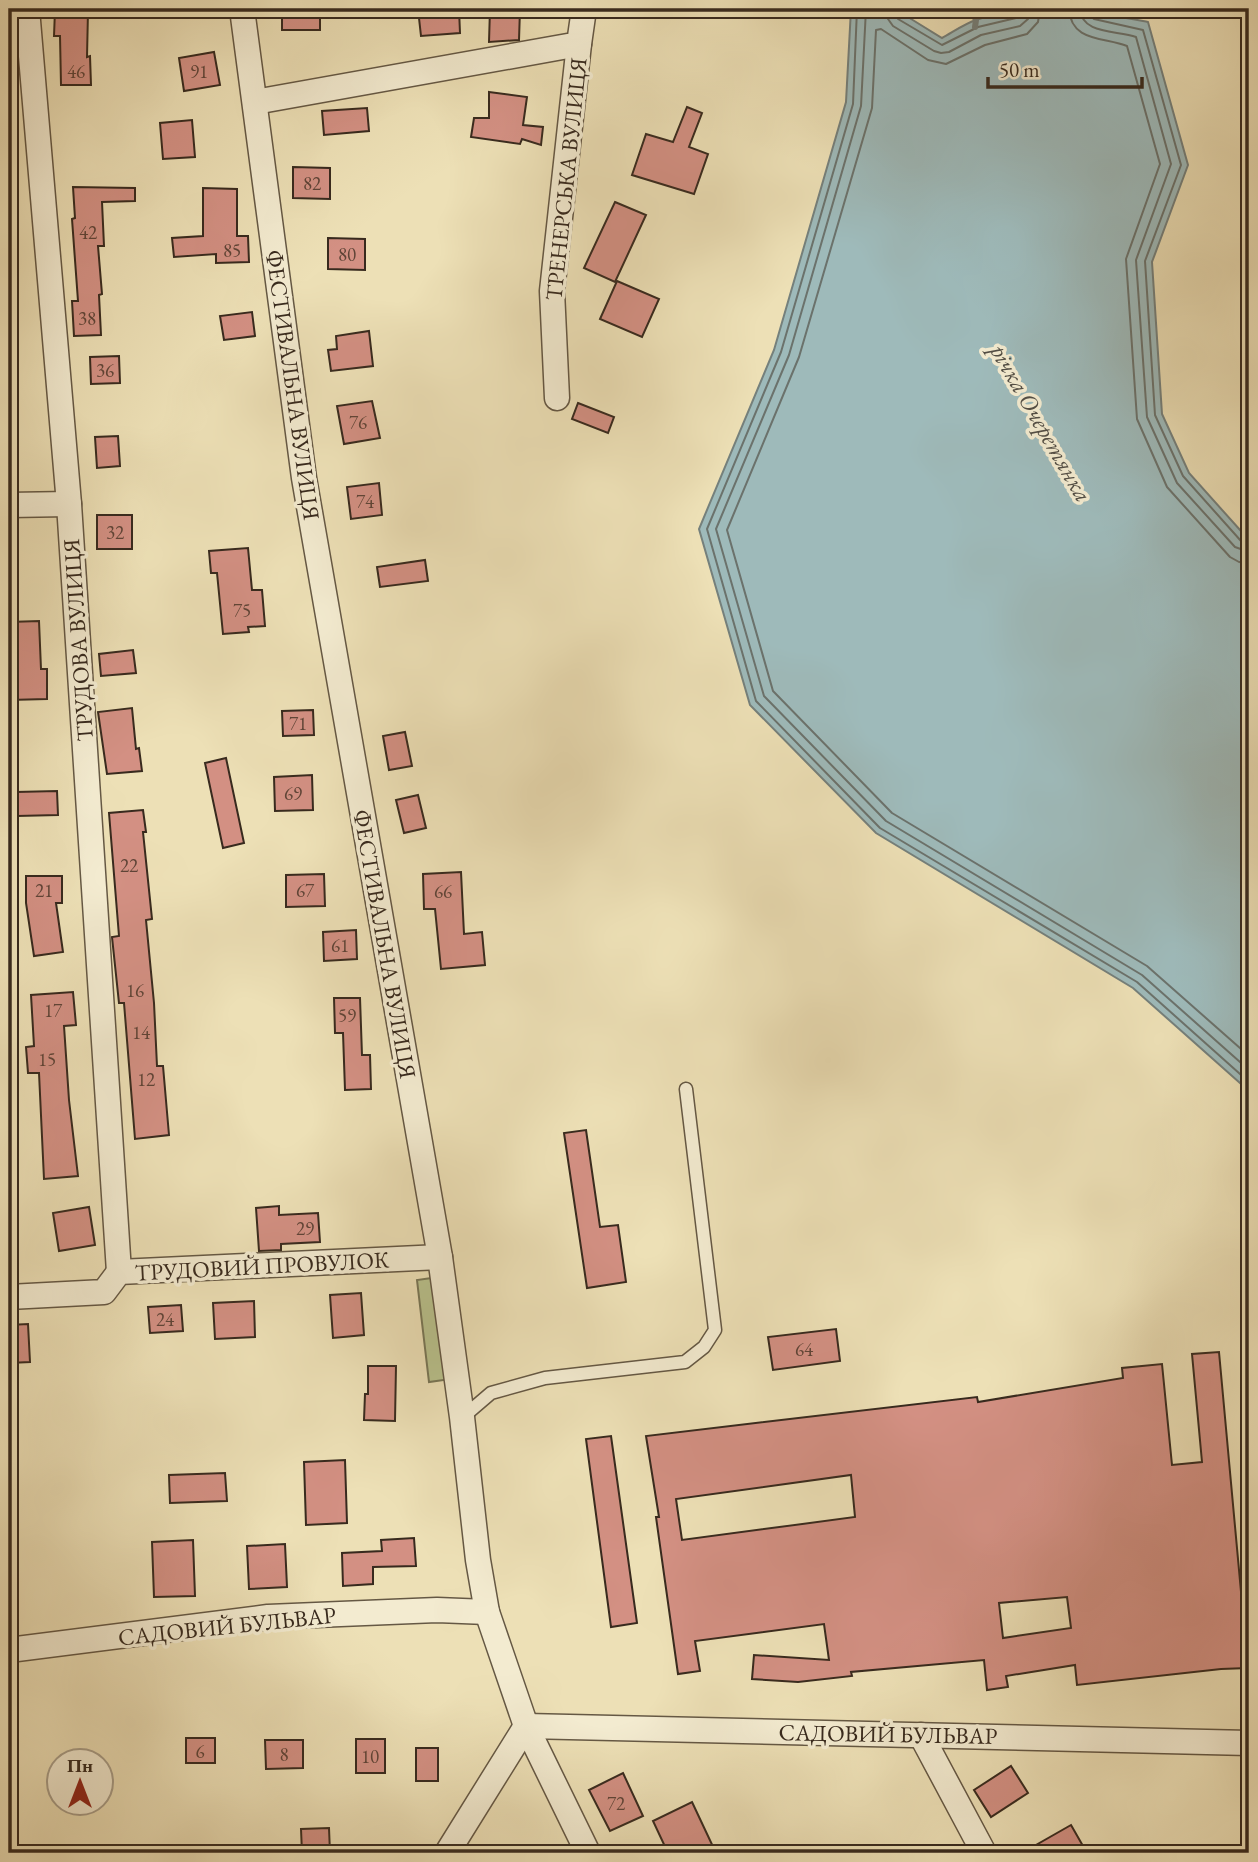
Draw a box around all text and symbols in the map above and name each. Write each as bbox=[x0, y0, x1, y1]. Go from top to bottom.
scale bar bbox=[988, 46, 1142, 90]
street label: ТРЕНЕРСЬКА ВУЛИЦЯ bbox=[538, 56, 594, 302]
text: 50 m bbox=[999, 56, 1040, 83]
house number: 46 bbox=[67, 59, 85, 84]
house number: 91 bbox=[190, 59, 208, 84]
house number: 82 bbox=[303, 171, 321, 196]
house number: 42 bbox=[79, 220, 97, 245]
house number: 85 bbox=[223, 238, 241, 263]
house number: 80 bbox=[338, 242, 356, 267]
street label: ФЕСТИВАЛЬНА ВУЛИЦЯ bbox=[259, 248, 327, 522]
house number: 38 bbox=[78, 306, 96, 331]
water label: річка Очеретянка bbox=[982, 336, 1099, 507]
house number: 36 bbox=[96, 358, 114, 383]
house number: 76 bbox=[349, 410, 367, 435]
house number: 74 bbox=[356, 489, 375, 514]
house number: 32 bbox=[106, 520, 124, 545]
street label: ТРУДОВА ВУЛИЦЯ bbox=[56, 538, 100, 742]
house number: 75 bbox=[233, 598, 251, 623]
house number: 71 bbox=[289, 711, 307, 736]
house number: 69 bbox=[284, 781, 302, 806]
street label: ФЕСТИВАЛЬНА ВУЛИЦЯ bbox=[347, 807, 423, 1081]
house number: 22 bbox=[120, 853, 138, 878]
house number: 21 bbox=[35, 878, 53, 903]
house number: 67 bbox=[296, 878, 315, 903]
house number: 66 bbox=[434, 879, 452, 904]
house number: 61 bbox=[331, 933, 349, 958]
house number: 16 bbox=[126, 978, 144, 1003]
house number: 17 bbox=[44, 998, 63, 1023]
house number: 59 bbox=[338, 1003, 356, 1028]
house number: 14 bbox=[132, 1020, 151, 1045]
house number: 15 bbox=[38, 1047, 56, 1072]
house number: 12 bbox=[137, 1067, 155, 1092]
house number: 29 bbox=[296, 1216, 314, 1241]
street label: ТРУДОВИЙ ПРОВУЛОК bbox=[134, 1244, 391, 1288]
house number: 24 bbox=[156, 1307, 175, 1332]
house number: 64 bbox=[795, 1337, 814, 1362]
street label: САДОВИЙ БУЛЬВАР bbox=[117, 1600, 338, 1652]
street label: САДОВИЙ БУЛЬВАР bbox=[778, 1717, 998, 1751]
house number: 6 bbox=[195, 1739, 205, 1764]
house number: 8 bbox=[279, 1742, 289, 1767]
house number: 10 bbox=[361, 1744, 379, 1769]
north arrow bbox=[46, 1746, 116, 1816]
text: Пн bbox=[67, 1753, 93, 1778]
house number: 72 bbox=[607, 1791, 625, 1816]

